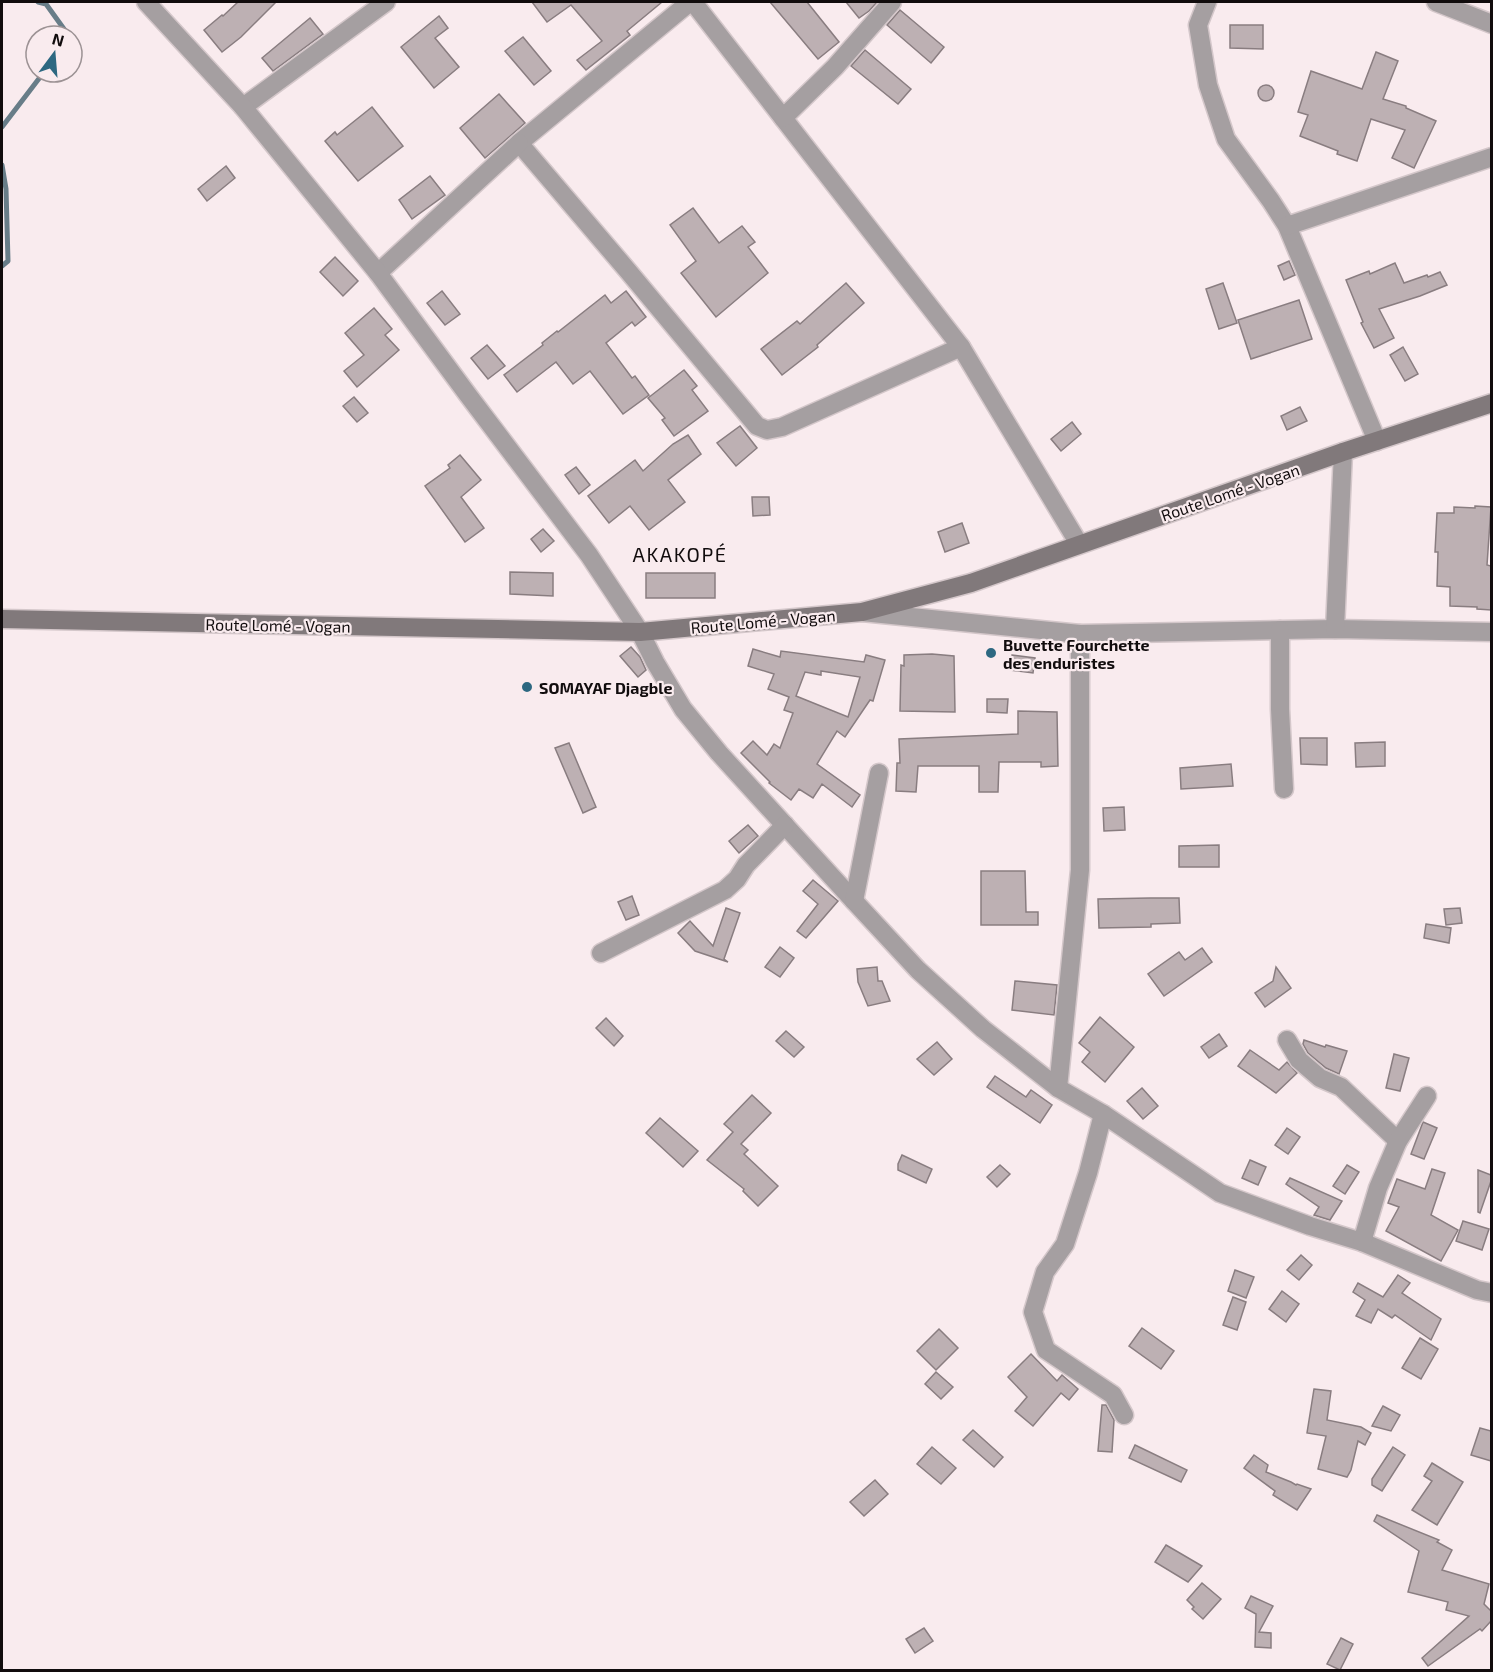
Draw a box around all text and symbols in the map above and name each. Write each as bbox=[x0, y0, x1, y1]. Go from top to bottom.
north arrow bbox=[24, 24, 84, 84]
text: N bbox=[50, 28, 66, 50]
street label: Route Lomé - Vogan bbox=[1158, 459, 1302, 525]
district label: AKAKOPÉ bbox=[633, 542, 727, 566]
street label: Route Lomé - Vogan bbox=[690, 605, 836, 637]
street label: Route Lomé - Vogan bbox=[205, 614, 351, 636]
place label: Buvette Fourchette des enduristes bbox=[1003, 635, 1149, 672]
marker: Buvette Fourchette des enduristes bbox=[984, 646, 998, 660]
place label: SOMAYAF Djagble bbox=[539, 678, 672, 697]
marker: SOMAYAF Djagble bbox=[520, 680, 534, 694]

